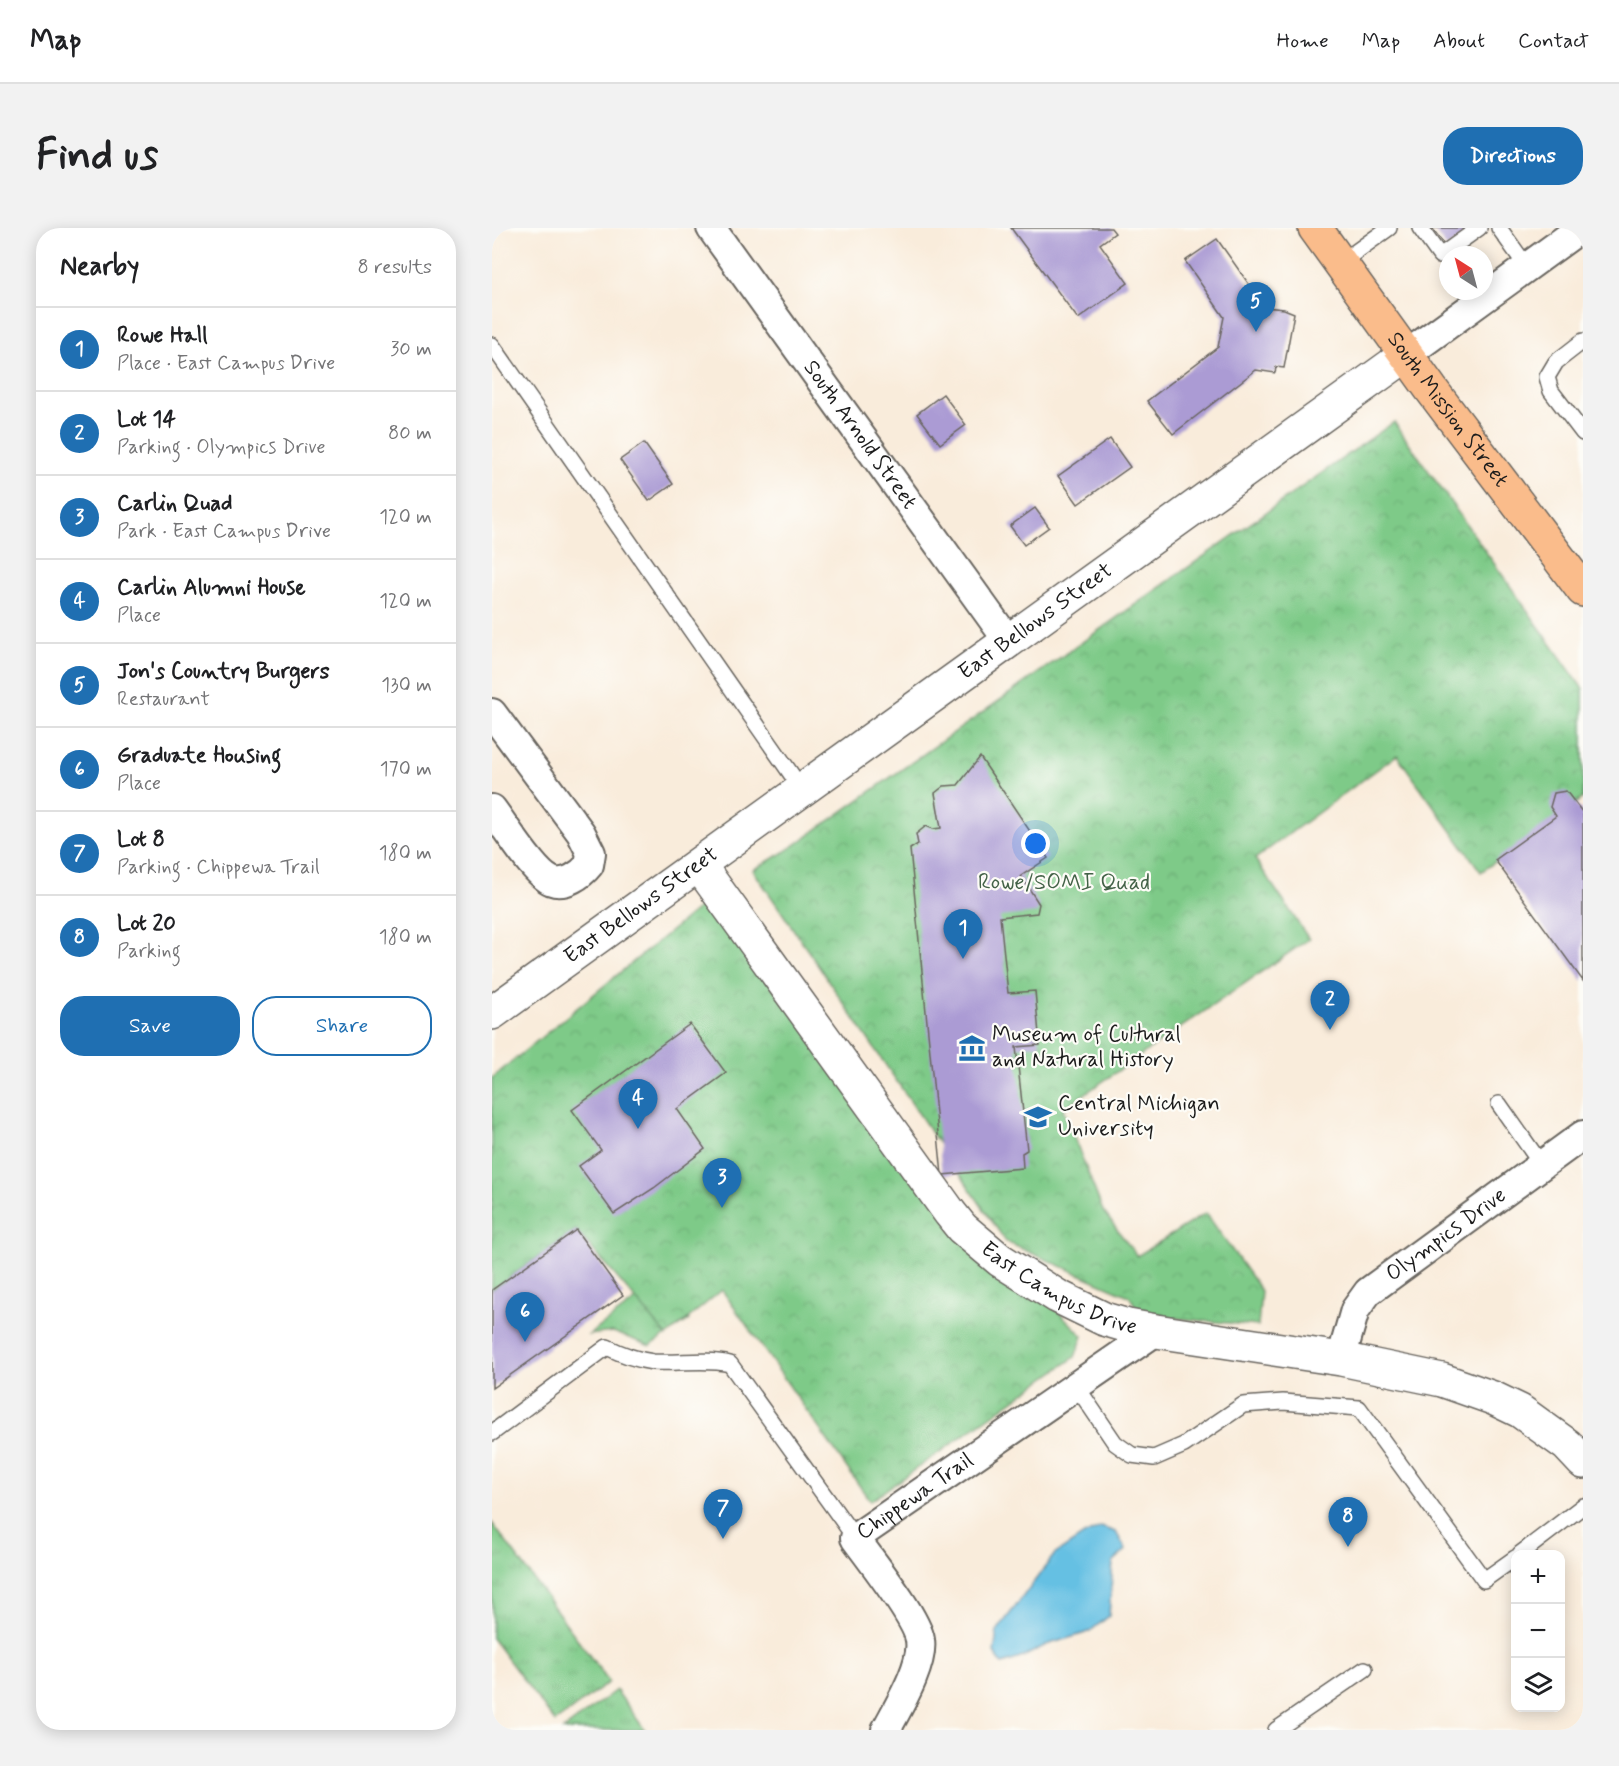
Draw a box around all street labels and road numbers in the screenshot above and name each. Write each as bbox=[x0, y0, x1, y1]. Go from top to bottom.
street label: South Mission Street bbox=[1381, 327, 1515, 493]
street label: South Arnold Street bbox=[797, 355, 923, 515]
street label: East Bellows Street bbox=[953, 557, 1118, 687]
street label: East Bellows Street bbox=[559, 841, 724, 970]
street label: Olympics Drive bbox=[1380, 1182, 1512, 1288]
street label: East Campus Drive bbox=[975, 1236, 1139, 1341]
street label: Chippewa Trail bbox=[851, 1447, 979, 1547]

